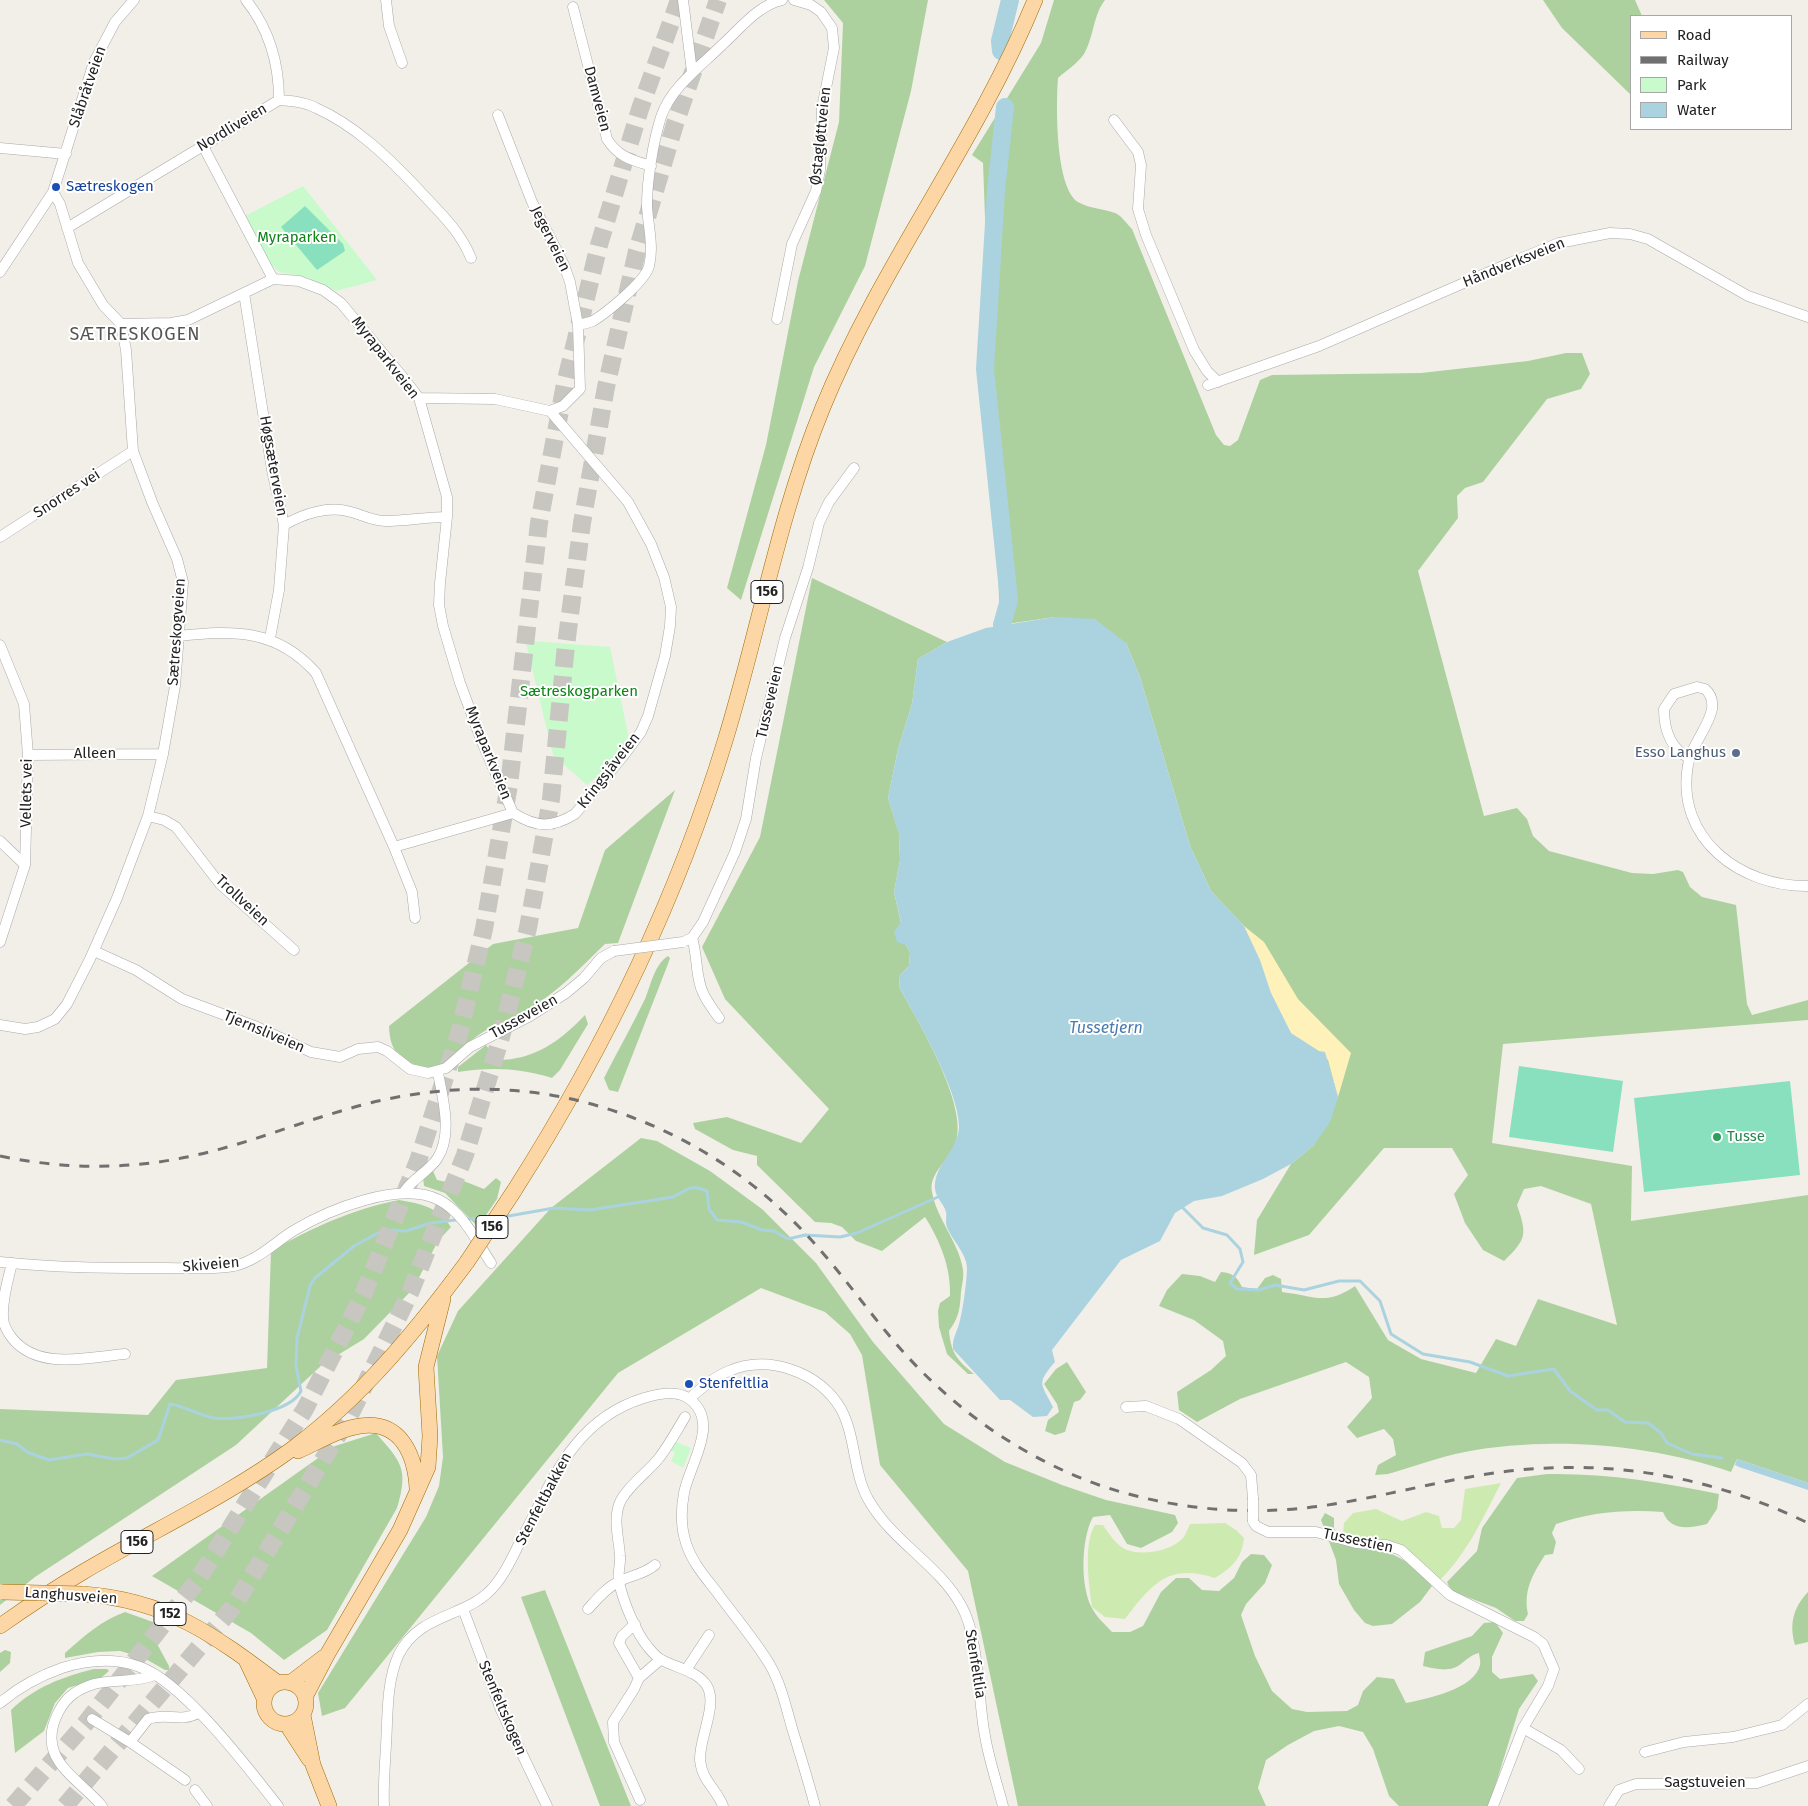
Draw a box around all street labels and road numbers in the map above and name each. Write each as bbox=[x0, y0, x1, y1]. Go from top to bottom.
street label: Slåbråtveien bbox=[66, 44, 110, 130]
street label: Damveien bbox=[580, 64, 614, 134]
street label: Østagløttveien bbox=[807, 86, 835, 186]
street label: Nordliveien bbox=[194, 100, 270, 156]
street label: Jegerveien bbox=[526, 203, 574, 275]
street label: Håndverksveien bbox=[1460, 234, 1568, 292]
street label: Myraparkveien bbox=[347, 313, 423, 403]
street label: Høgsæterveien bbox=[255, 414, 291, 518]
street label: Snorres vei bbox=[30, 466, 104, 522]
street label: Sætreskogveien bbox=[164, 578, 190, 686]
road number: 156 bbox=[751, 580, 783, 604]
street label: Tusseveien bbox=[753, 664, 787, 740]
street label: Myraparkveien bbox=[461, 703, 515, 803]
street label: Kringsjåveien bbox=[574, 730, 644, 812]
street label: Alleen bbox=[74, 745, 116, 763]
street label: Vellets vei bbox=[17, 758, 37, 828]
street label: Trollveien bbox=[211, 872, 273, 930]
street label: Tusseveien bbox=[487, 991, 561, 1043]
street label: Tjernsliveien bbox=[221, 1007, 307, 1057]
road number: 156 bbox=[476, 1216, 508, 1238]
street label: Skiveien bbox=[182, 1254, 240, 1276]
street label: Stenfeltbakken bbox=[512, 1450, 576, 1548]
street label: Tussestien bbox=[1321, 1525, 1395, 1557]
road number: 156 bbox=[121, 1530, 153, 1554]
street label: Langhusveien bbox=[24, 1584, 118, 1608]
road number: 152 bbox=[154, 1602, 186, 1626]
street label: Stenfeltlia bbox=[961, 1628, 989, 1700]
street label: Stenfeltskogen bbox=[474, 1658, 530, 1758]
street label: Sagstuveien bbox=[1664, 1774, 1746, 1792]

